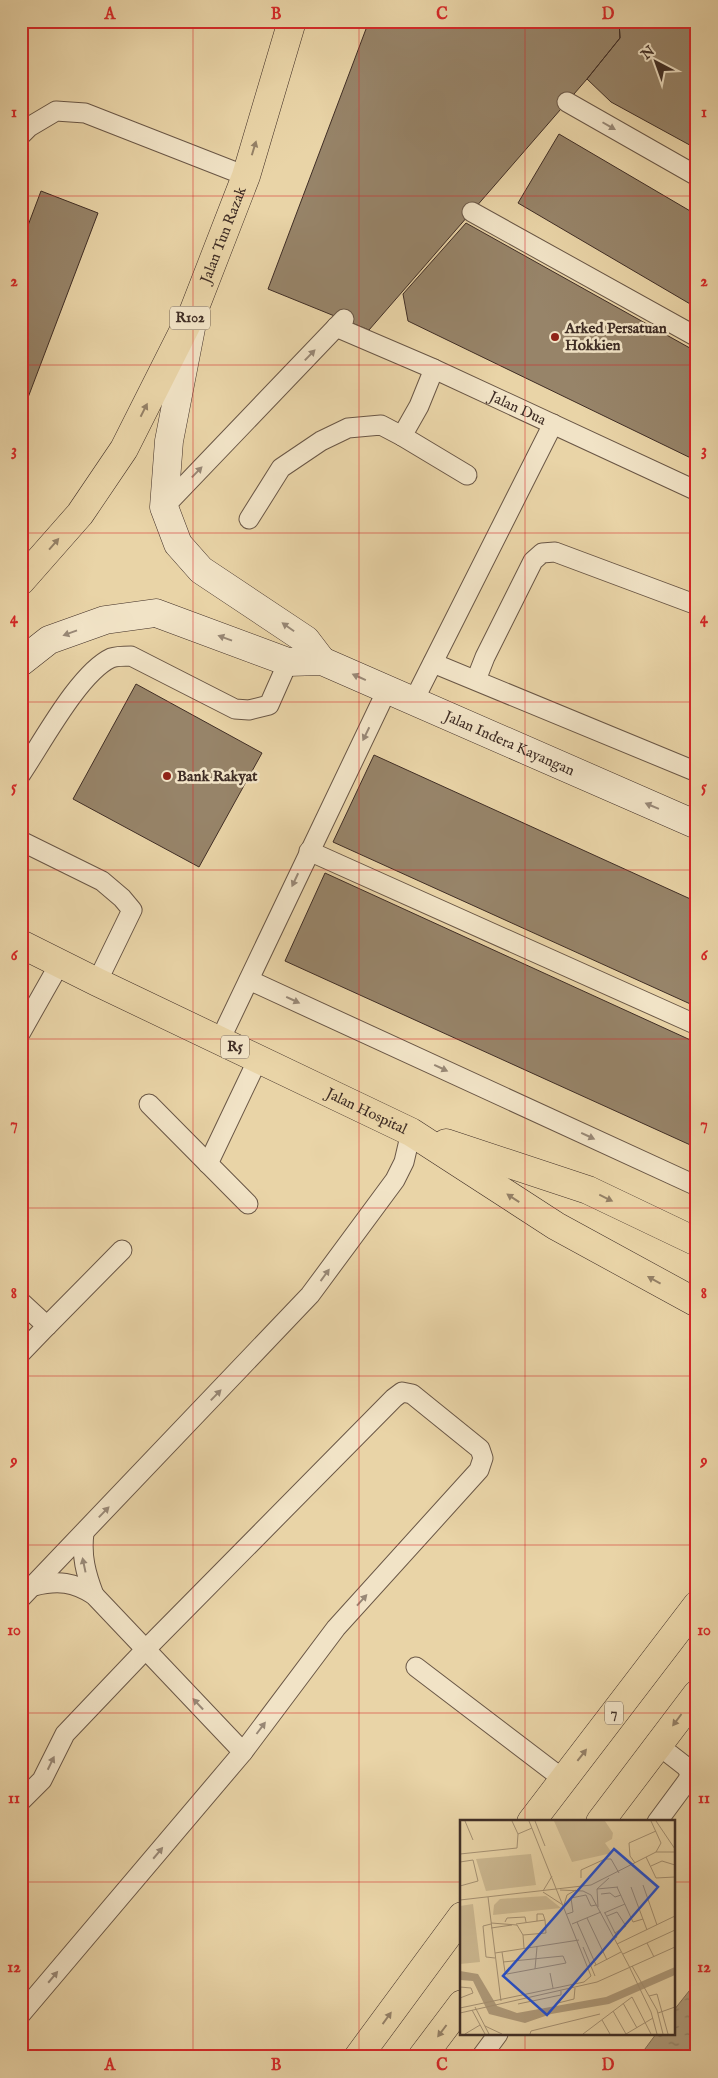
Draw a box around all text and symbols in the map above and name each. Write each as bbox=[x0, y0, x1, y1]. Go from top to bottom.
text: A bbox=[104, 5, 117, 25]
text: B bbox=[271, 5, 282, 25]
text: C bbox=[436, 5, 448, 25]
text: D bbox=[602, 5, 615, 25]
north arrow bbox=[630, 38, 680, 88]
text: N bbox=[637, 42, 659, 64]
text: 1 bbox=[11, 103, 17, 123]
text: 1 bbox=[701, 103, 707, 123]
one-way arrow bbox=[602, 122, 617, 130]
one-way arrow bbox=[250, 140, 258, 155]
street label: Jalan Tun Razak bbox=[195, 183, 251, 288]
text: 2 bbox=[10, 272, 18, 292]
text: 2 bbox=[700, 272, 708, 292]
road number: R102 bbox=[170, 306, 210, 330]
place label: Arked Persatuan Hokkien bbox=[564, 319, 667, 355]
marker: Arked Persatuan Hokkien bbox=[549, 331, 561, 343]
one-way arrow bbox=[304, 349, 316, 361]
street label: Jalan Dua bbox=[485, 386, 550, 429]
one-way arrow bbox=[140, 403, 148, 417]
text: 3 bbox=[11, 441, 17, 461]
text: 3 bbox=[701, 441, 707, 461]
one-way arrow bbox=[191, 466, 203, 478]
one-way arrow bbox=[48, 538, 59, 551]
text: 4 bbox=[10, 609, 19, 629]
text: 4 bbox=[700, 609, 709, 629]
one-way arrow bbox=[281, 622, 295, 632]
one-way arrow bbox=[63, 630, 78, 637]
one-way arrow bbox=[218, 634, 233, 641]
one-way arrow bbox=[352, 673, 366, 681]
street label: Jalan Indera Kayangan bbox=[440, 705, 578, 780]
one-way arrow bbox=[362, 727, 370, 741]
place label: Bank Rakyat bbox=[177, 767, 258, 786]
marker: Bank Rakyat bbox=[161, 770, 173, 782]
text: 5 bbox=[11, 778, 17, 798]
text: 5 bbox=[701, 778, 707, 798]
one-way arrow bbox=[645, 801, 659, 809]
one-way arrow bbox=[291, 873, 299, 887]
text: 6 bbox=[11, 946, 19, 966]
text: 6 bbox=[701, 946, 709, 966]
one-way arrow bbox=[286, 996, 300, 1004]
road number: R5 bbox=[221, 1036, 249, 1058]
one-way arrow bbox=[434, 1064, 448, 1072]
street label: Jalan Hospital bbox=[321, 1083, 411, 1139]
text: 7 bbox=[10, 1115, 18, 1135]
text: 7 bbox=[700, 1115, 708, 1135]
one-way arrow bbox=[581, 1132, 595, 1140]
one-way arrow bbox=[507, 1194, 520, 1203]
one-way arrow bbox=[599, 1195, 613, 1203]
one-way arrow bbox=[320, 1268, 330, 1282]
one-way arrow bbox=[647, 1276, 661, 1284]
text: 8 bbox=[11, 1284, 17, 1304]
text: 8 bbox=[701, 1284, 707, 1304]
one-way arrow bbox=[210, 1389, 222, 1401]
text: 9 bbox=[10, 1452, 18, 1472]
text: 9 bbox=[700, 1452, 708, 1472]
one-way arrow bbox=[98, 1507, 110, 1519]
one-way arrow bbox=[80, 1556, 88, 1572]
one-way arrow bbox=[356, 1594, 368, 1606]
text: 10 bbox=[7, 1621, 21, 1641]
text: 10 bbox=[697, 1621, 711, 1641]
one-way arrow bbox=[192, 1698, 204, 1710]
road number: 7 bbox=[605, 1702, 623, 1725]
one-way arrow bbox=[672, 1713, 683, 1726]
one-way arrow bbox=[256, 1722, 267, 1735]
one-way arrow bbox=[576, 1749, 587, 1762]
one-way arrow bbox=[47, 1756, 55, 1770]
text: 11 bbox=[8, 1789, 20, 1809]
text: 11 bbox=[698, 1789, 710, 1809]
inset map bbox=[460, 1820, 676, 2036]
one-way arrow bbox=[152, 1847, 164, 1859]
text: 12 bbox=[7, 1958, 21, 1978]
text: 12 bbox=[697, 1958, 711, 1978]
one-way arrow bbox=[47, 1970, 58, 1983]
one-way arrow bbox=[382, 2011, 392, 2024]
one-way arrow bbox=[437, 2024, 447, 2038]
text: A bbox=[104, 2056, 117, 2076]
text: B bbox=[271, 2056, 282, 2076]
text: C bbox=[436, 2056, 448, 2076]
text: D bbox=[602, 2056, 615, 2076]

